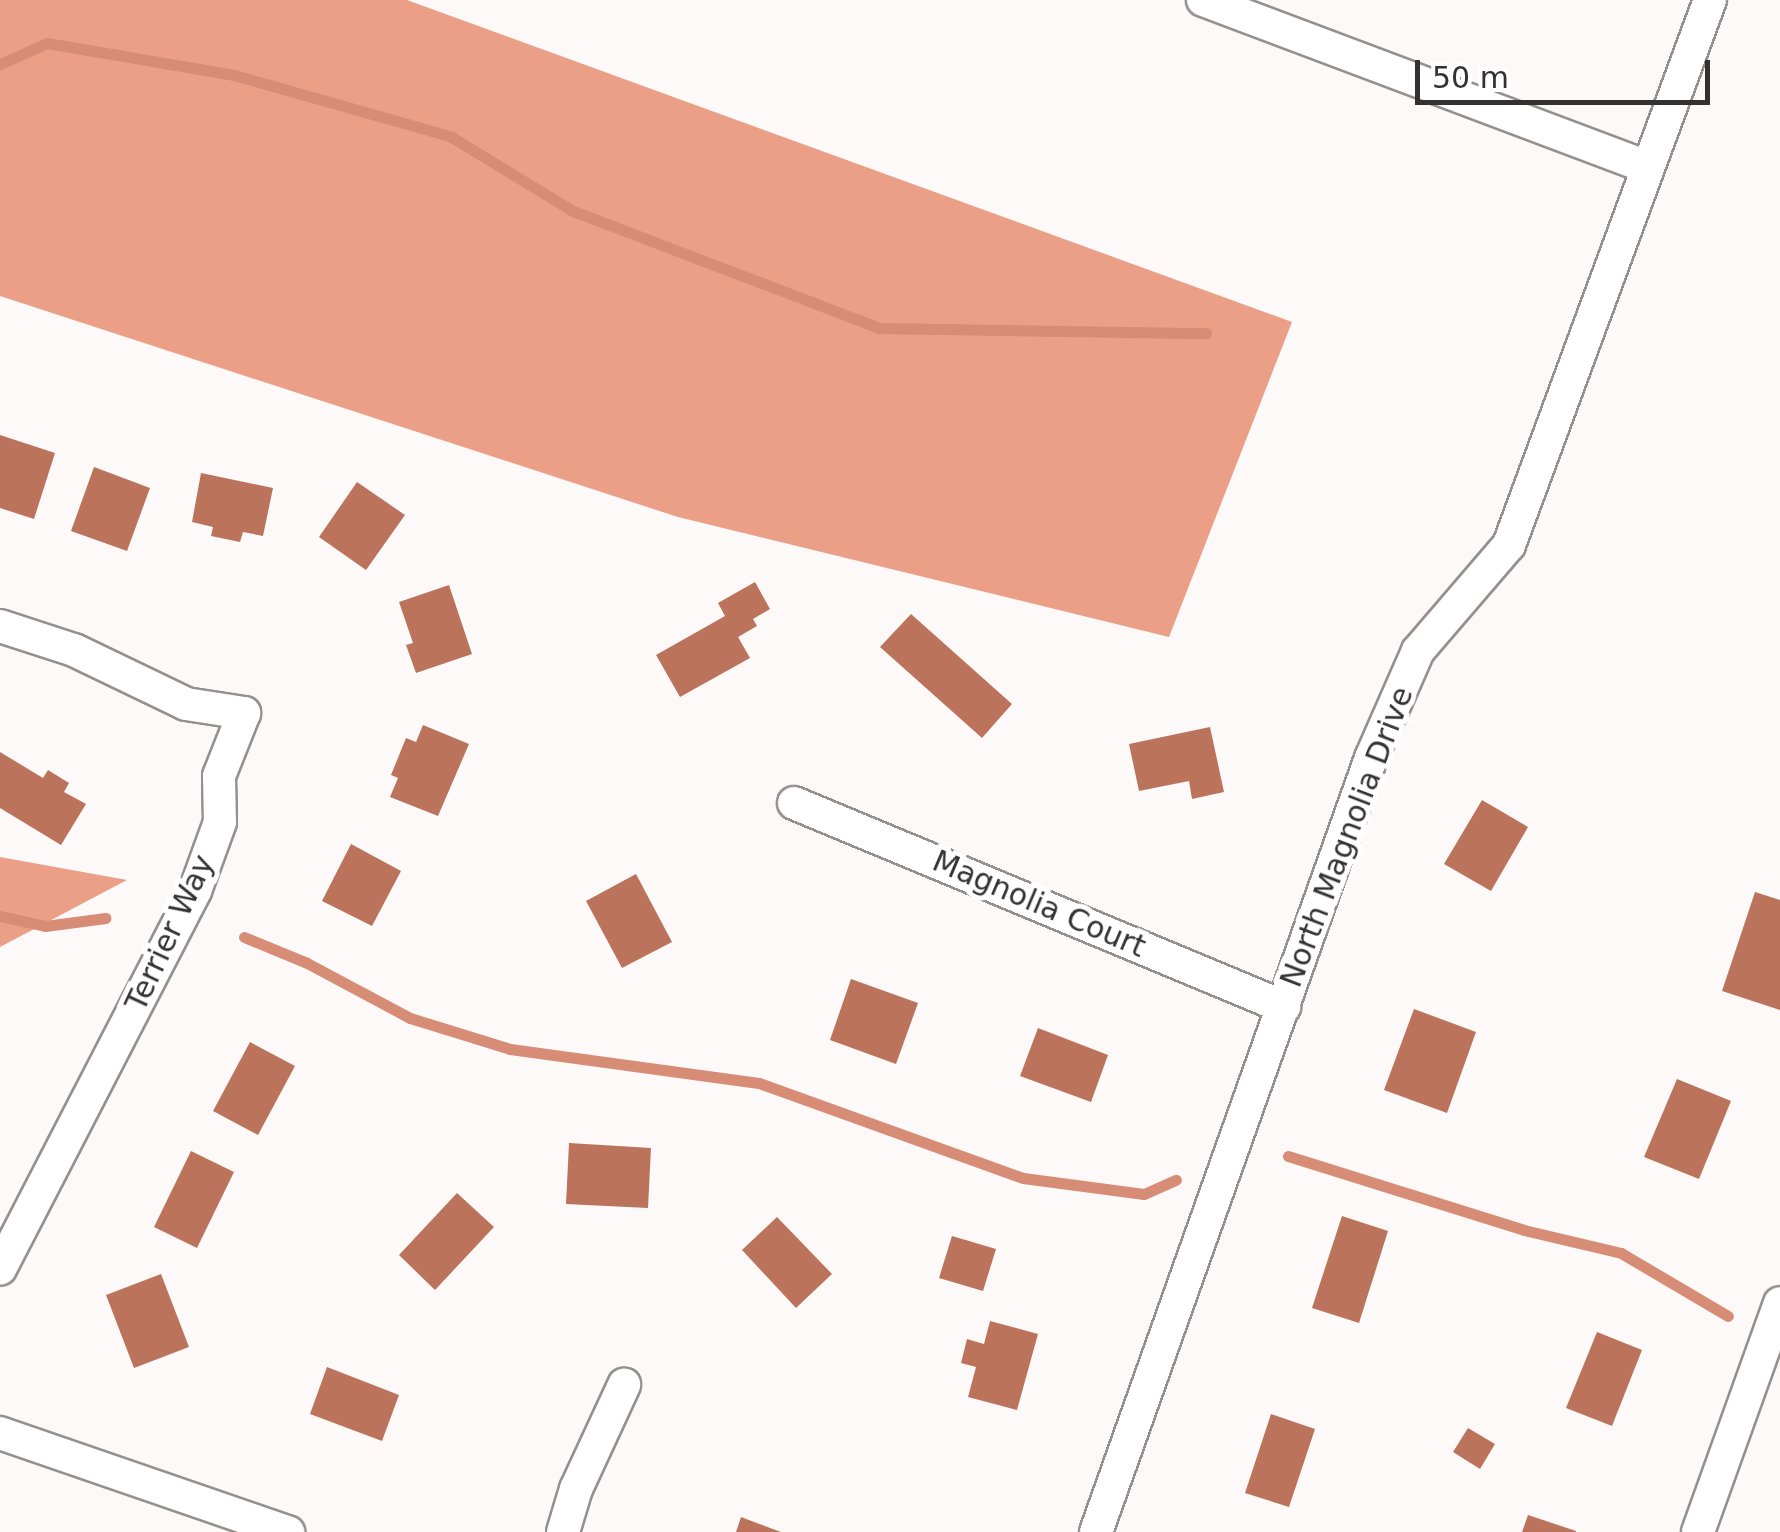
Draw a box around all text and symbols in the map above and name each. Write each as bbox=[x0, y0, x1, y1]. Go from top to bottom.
scale bar bbox=[1420, 40, 1715, 102]
text: 50 m bbox=[1432, 60, 1509, 95]
street label: North Magnolia Drive bbox=[1273, 682, 1421, 992]
street label: Magnolia Court bbox=[927, 843, 1151, 965]
street label: Terrier Way bbox=[118, 849, 222, 1017]

